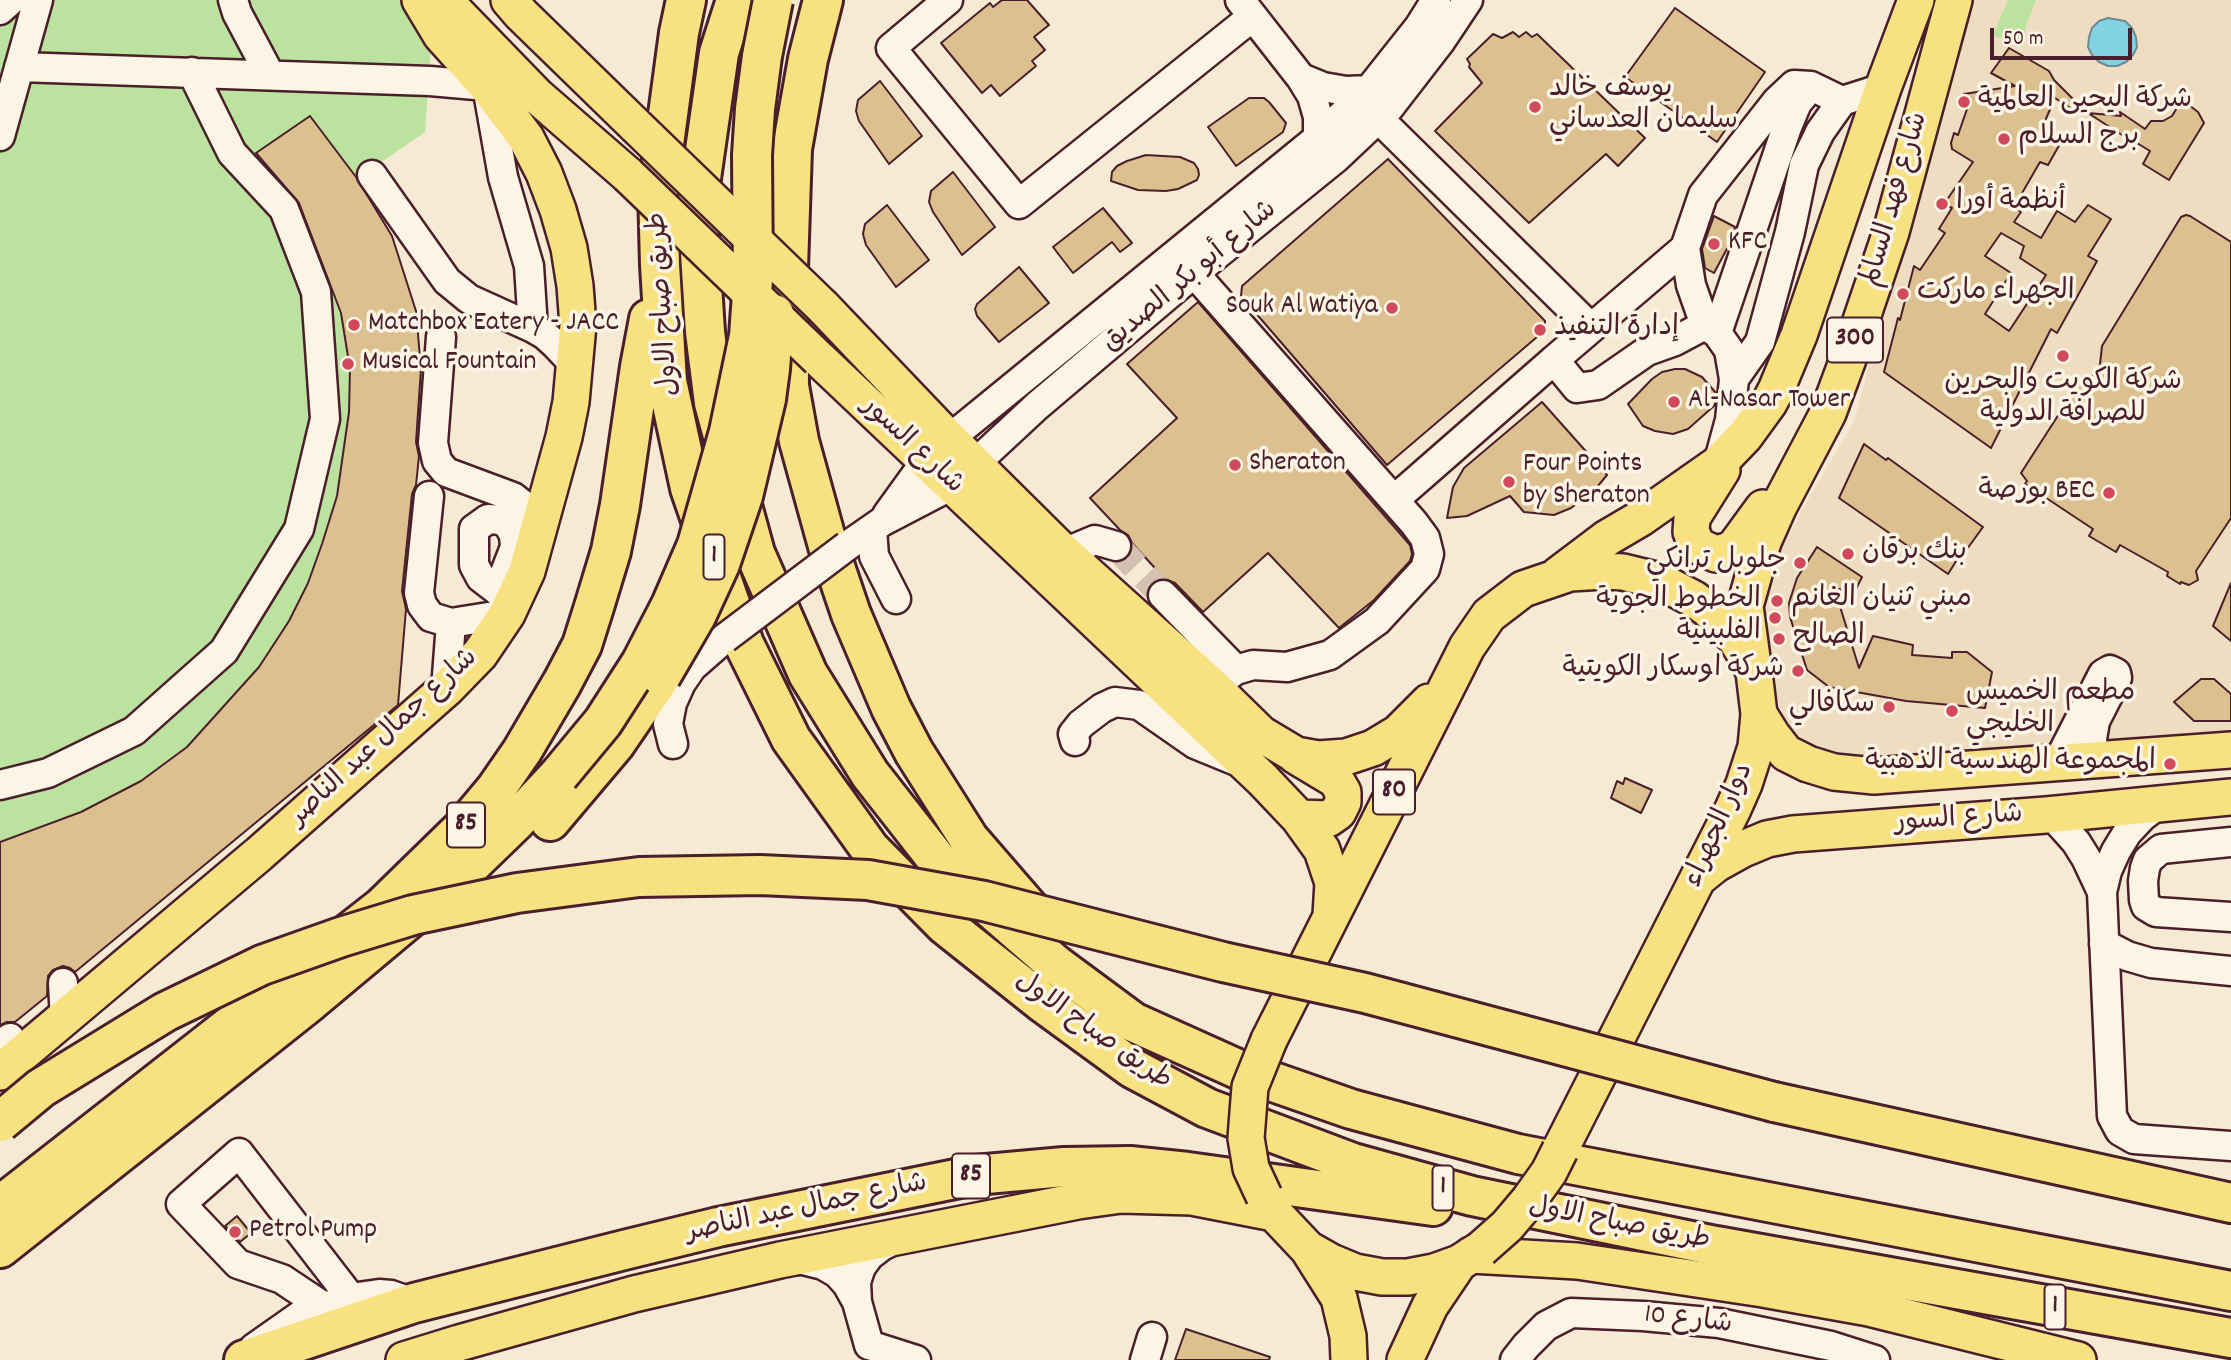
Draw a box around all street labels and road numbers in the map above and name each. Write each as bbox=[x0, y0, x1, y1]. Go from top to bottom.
street label: شارع فهد السالم bbox=[1856, 109, 1938, 291]
street label: شارع أبو بكر الصديق bbox=[1096, 195, 1286, 361]
street label: طريق صباح الاول bbox=[643, 211, 689, 397]
road number: 300 bbox=[1827, 318, 1883, 362]
street label: شارع السور bbox=[853, 391, 969, 503]
road number: 1 bbox=[704, 534, 724, 580]
street label: شارع جمال عبد الناصر bbox=[284, 643, 486, 835]
street label: دوار الجهراء bbox=[1679, 759, 1763, 893]
road number: 80 bbox=[1373, 770, 1415, 814]
street label: شارع السور bbox=[1894, 800, 2024, 842]
road number: 85 bbox=[447, 803, 485, 848]
street label: طريق صباح الاول bbox=[1007, 966, 1177, 1100]
road number: 85 bbox=[952, 1154, 990, 1198]
road number: 1 bbox=[1432, 1166, 1454, 1210]
street label: شارع جمال عبد الناصر bbox=[683, 1168, 931, 1252]
street label: طريق صباح الاول bbox=[1525, 1192, 1713, 1260]
road number: 1 bbox=[2044, 1284, 2066, 1330]
street label: شارع 10 bbox=[1642, 1300, 1734, 1344]

